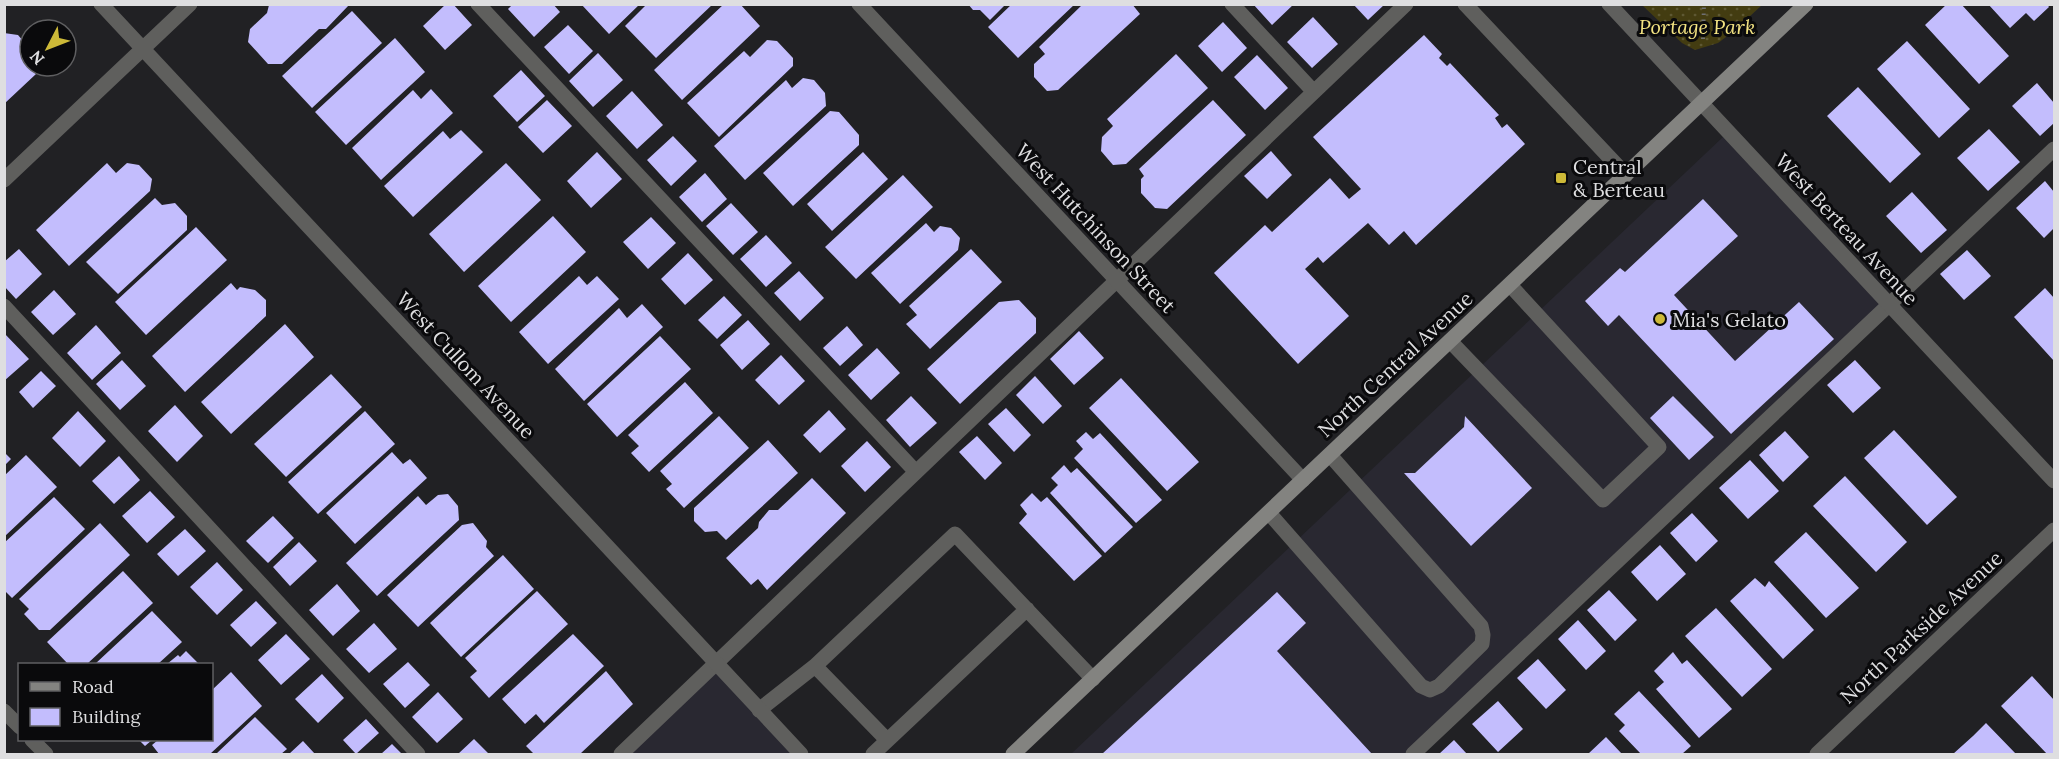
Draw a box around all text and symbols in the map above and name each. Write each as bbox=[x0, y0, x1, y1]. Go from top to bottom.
park label: Portage Park bbox=[1639, 14, 1755, 39]
north arrow bbox=[18, 18, 78, 78]
text: N bbox=[25, 47, 48, 69]
street label: West Hutchinson Street bbox=[1011, 138, 1181, 318]
street label: West Berteau Avenue bbox=[1770, 148, 1924, 310]
place label: Central & Berteau bbox=[1573, 154, 1665, 202]
marker: Central & Berteau bbox=[1554, 171, 1568, 185]
street label: West Cullom Avenue bbox=[391, 286, 541, 444]
street label: North Central Avenue bbox=[1312, 286, 1478, 442]
place label: Mia's Gelato bbox=[1672, 307, 1786, 332]
marker: Mia's Gelato bbox=[1653, 312, 1667, 326]
street label: North Parkside Avenue bbox=[1835, 545, 2008, 709]
legend bbox=[18, 663, 213, 741]
text: Road bbox=[72, 675, 114, 698]
text: Building bbox=[72, 705, 142, 728]

